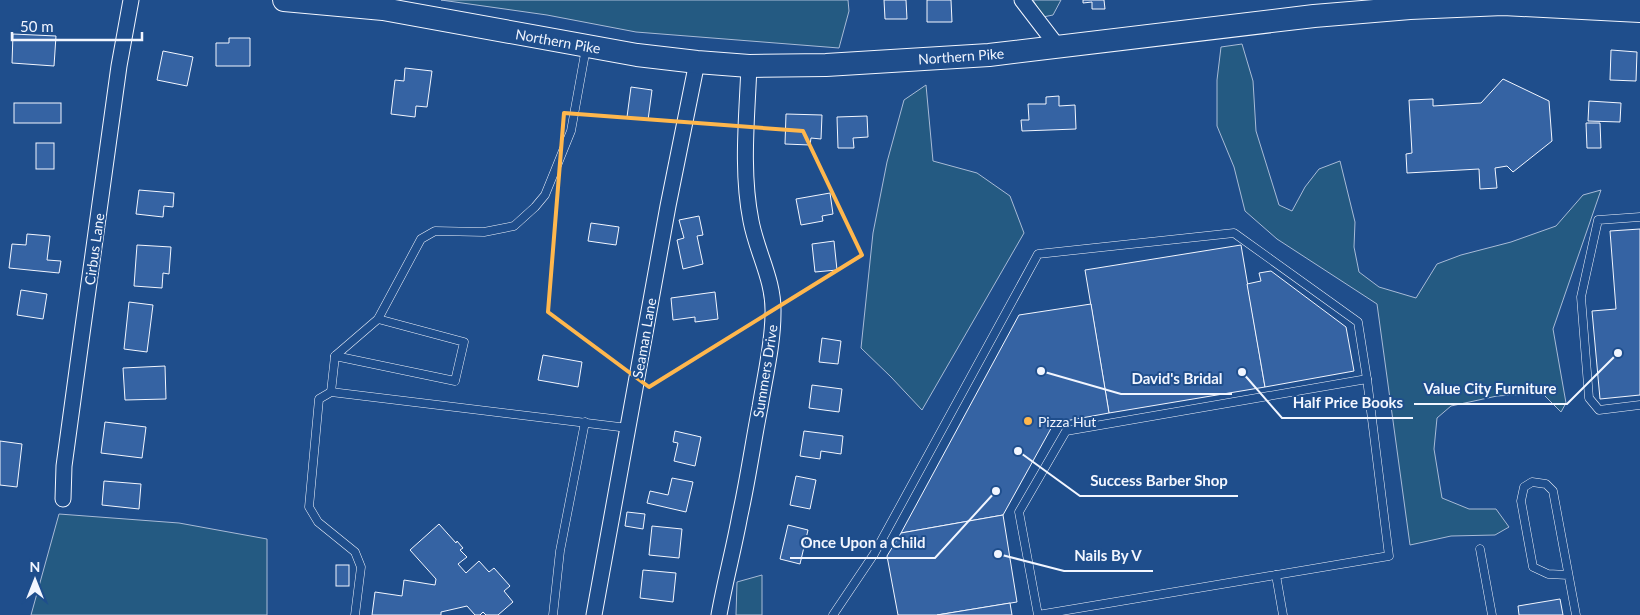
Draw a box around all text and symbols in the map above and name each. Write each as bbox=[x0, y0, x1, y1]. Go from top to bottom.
scale bar bbox=[12, 10, 142, 42]
text: 50 m bbox=[20, 17, 54, 35]
street label: Northern Pike bbox=[514, 25, 602, 57]
street label: Northern Pike bbox=[917, 45, 1005, 67]
street label: Cirbus Lane bbox=[81, 212, 107, 286]
street label: Seaman Lane bbox=[629, 297, 659, 379]
street label: Summers Drive bbox=[749, 323, 781, 419]
callout: David's Bridal bbox=[1121, 364, 1232, 394]
text: David's Bridal bbox=[1131, 369, 1223, 387]
callout: Value City Furniture bbox=[1414, 374, 1567, 404]
text: Value City Furniture bbox=[1423, 379, 1556, 397]
callout: Half Price Books bbox=[1282, 388, 1413, 418]
text: Half Price Books bbox=[1293, 393, 1404, 411]
place label: Pizza Hut bbox=[1038, 413, 1096, 430]
marker: Pizza Hut bbox=[1022, 415, 1034, 427]
callout: Success Barber Shop bbox=[1080, 466, 1238, 496]
text: Success Barber Shop bbox=[1090, 471, 1228, 489]
callout: Once Upon a Child bbox=[790, 528, 935, 558]
text: Once Upon a Child bbox=[800, 533, 926, 551]
callout: Nails By V bbox=[1064, 541, 1153, 571]
text: Nails By V bbox=[1074, 546, 1142, 564]
north arrow bbox=[10, 555, 60, 605]
text: N bbox=[30, 558, 40, 575]

